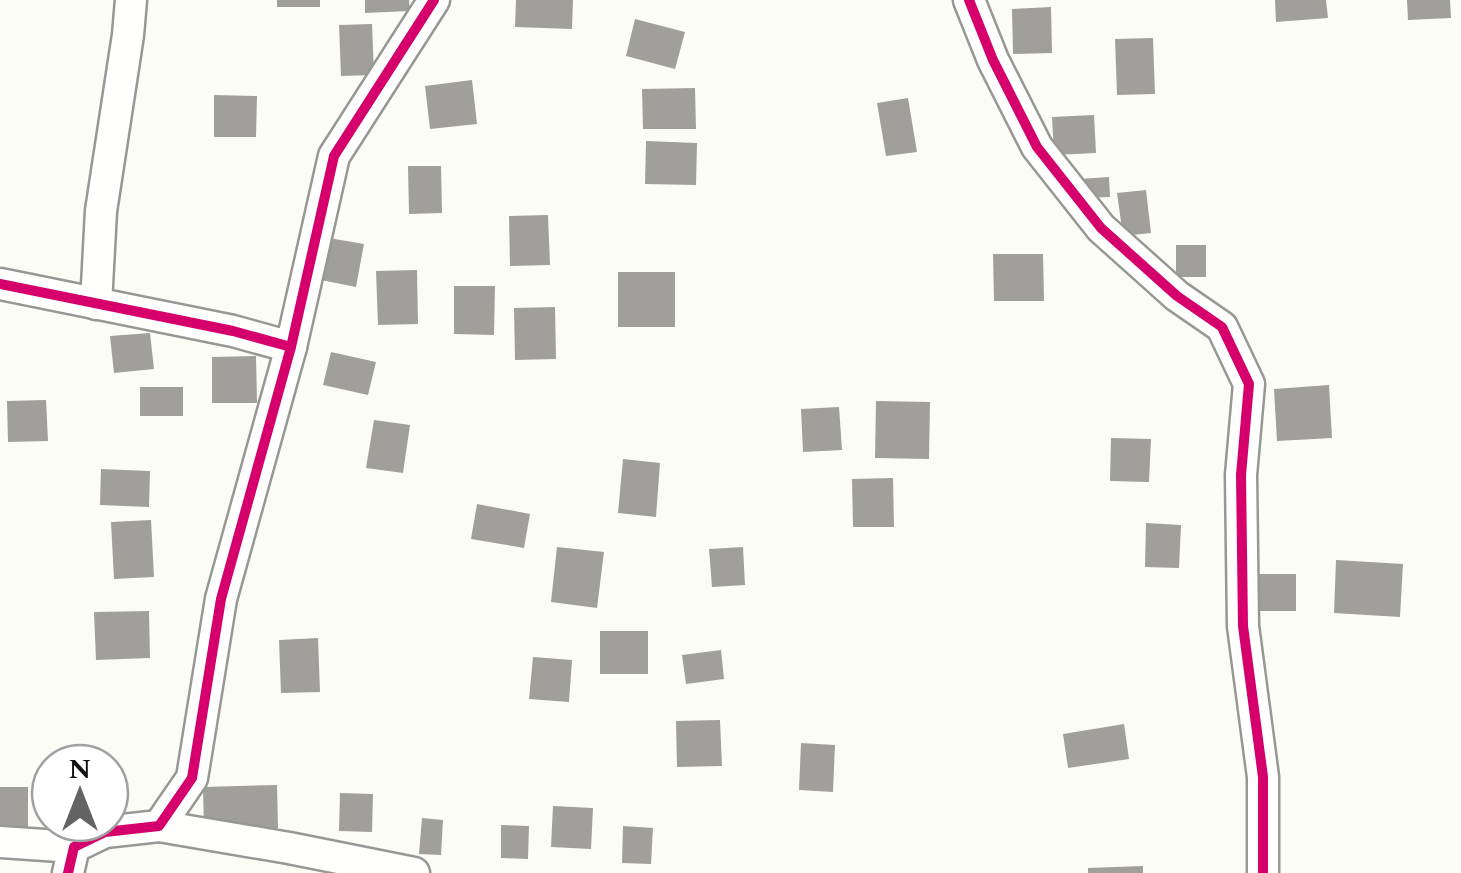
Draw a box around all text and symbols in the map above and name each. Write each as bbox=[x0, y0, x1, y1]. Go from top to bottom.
north arrow bbox=[30, 743, 130, 843]
text: N bbox=[69, 748, 91, 791]

